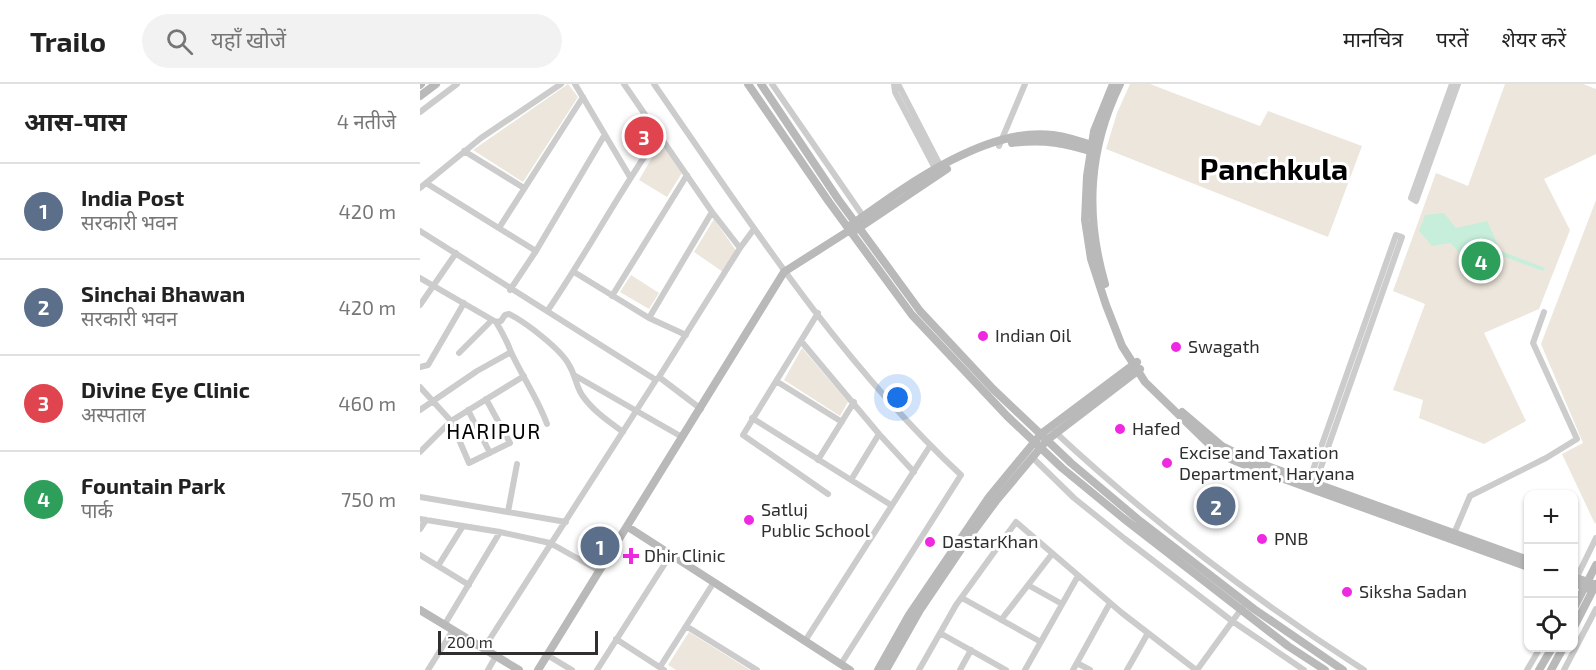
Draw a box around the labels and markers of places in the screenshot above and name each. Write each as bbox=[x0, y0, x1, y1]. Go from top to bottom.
pin: 3 bbox=[624, 113, 664, 158]
pin: 4 bbox=[1462, 238, 1500, 284]
place label: Indian Oil bbox=[995, 324, 1072, 346]
marker: Indian Oil bbox=[976, 329, 990, 343]
place label: Swagath bbox=[1188, 335, 1260, 357]
marker: Swagath bbox=[1169, 340, 1183, 354]
place label: Hafed bbox=[1132, 417, 1181, 439]
marker: Hafed bbox=[1113, 422, 1127, 436]
place label: Excise and Taxation Department, Haryana bbox=[1179, 441, 1355, 484]
marker: Excise and Taxation Department, Haryana bbox=[1160, 456, 1174, 470]
pin: 2 bbox=[1196, 484, 1236, 528]
place label: Satluj Public School bbox=[761, 498, 871, 541]
marker: Satluj Public School bbox=[742, 513, 756, 527]
pin: 1 bbox=[580, 524, 620, 568]
place label: PNB bbox=[1274, 527, 1308, 549]
place label: DastarKhan bbox=[942, 530, 1038, 552]
marker: PNB bbox=[1255, 532, 1269, 546]
marker: DastarKhan bbox=[923, 535, 937, 549]
place label: Dhir Clinic bbox=[644, 544, 726, 566]
marker: Dhir Clinic bbox=[622, 547, 640, 565]
place label: Siksha Sadan bbox=[1359, 580, 1467, 602]
marker: Siksha Sadan bbox=[1340, 585, 1354, 599]

